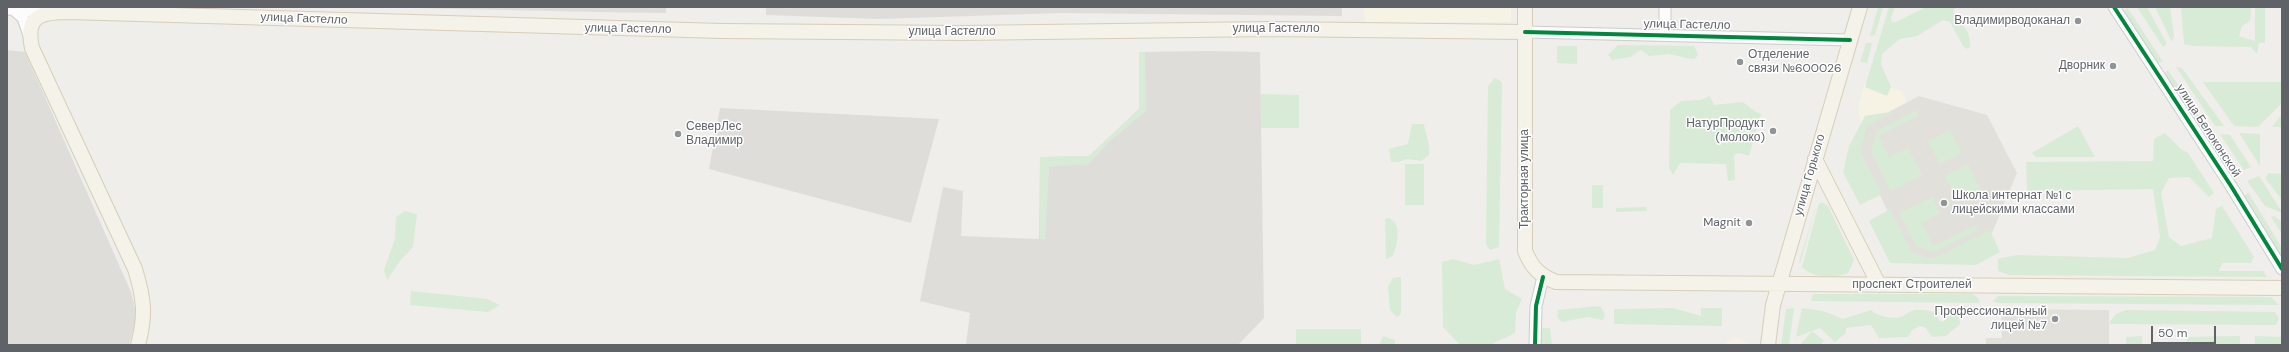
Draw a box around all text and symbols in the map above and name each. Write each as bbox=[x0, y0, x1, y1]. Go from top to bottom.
street label: улица Гастелло bbox=[260, 10, 348, 28]
place label: Владимирводоканал bbox=[1954, 14, 2070, 28]
marker: Владимирводоканал bbox=[2073, 16, 2083, 26]
street label: улица Гастелло bbox=[1643, 17, 1731, 33]
street label: улица Гастелло bbox=[584, 21, 672, 37]
street label: улица Гастелло bbox=[1232, 22, 1320, 36]
street label: улица Гастелло bbox=[908, 25, 996, 39]
place label: Отделение связи №600026 bbox=[1748, 48, 1841, 76]
marker: Отделение связи №600026 bbox=[1735, 57, 1745, 67]
place label: Дворник bbox=[2059, 59, 2105, 73]
marker: Дворник bbox=[2108, 61, 2118, 71]
street label: улица Белоконской bbox=[2173, 82, 2243, 180]
place label: НатурПродукт (молоко) bbox=[1686, 117, 1765, 145]
place label: СеверЛес Владимир bbox=[686, 120, 743, 148]
marker: НатурПродукт (молоко) bbox=[1768, 126, 1778, 136]
marker: СеверЛес Владимир bbox=[673, 129, 683, 139]
street label: Тракторная улица bbox=[1518, 129, 1532, 229]
street label: улица Горького bbox=[1791, 132, 1829, 218]
place label: Школа интернат №1 с лицейскими классами bbox=[1952, 189, 2075, 217]
marker: Школа интернат №1 с лицейскими классами bbox=[1939, 198, 1949, 208]
place label: Magnit bbox=[1703, 216, 1741, 230]
marker: Magnit bbox=[1744, 218, 1754, 228]
street label: проспект Строителей bbox=[1852, 278, 1972, 292]
place label: Профессиональный лицей №7 bbox=[1935, 305, 2047, 333]
marker: Профессиональный лицей №7 bbox=[2050, 314, 2060, 324]
scale bar bbox=[2153, 318, 2218, 344]
text: 50 m bbox=[2158, 325, 2187, 341]

